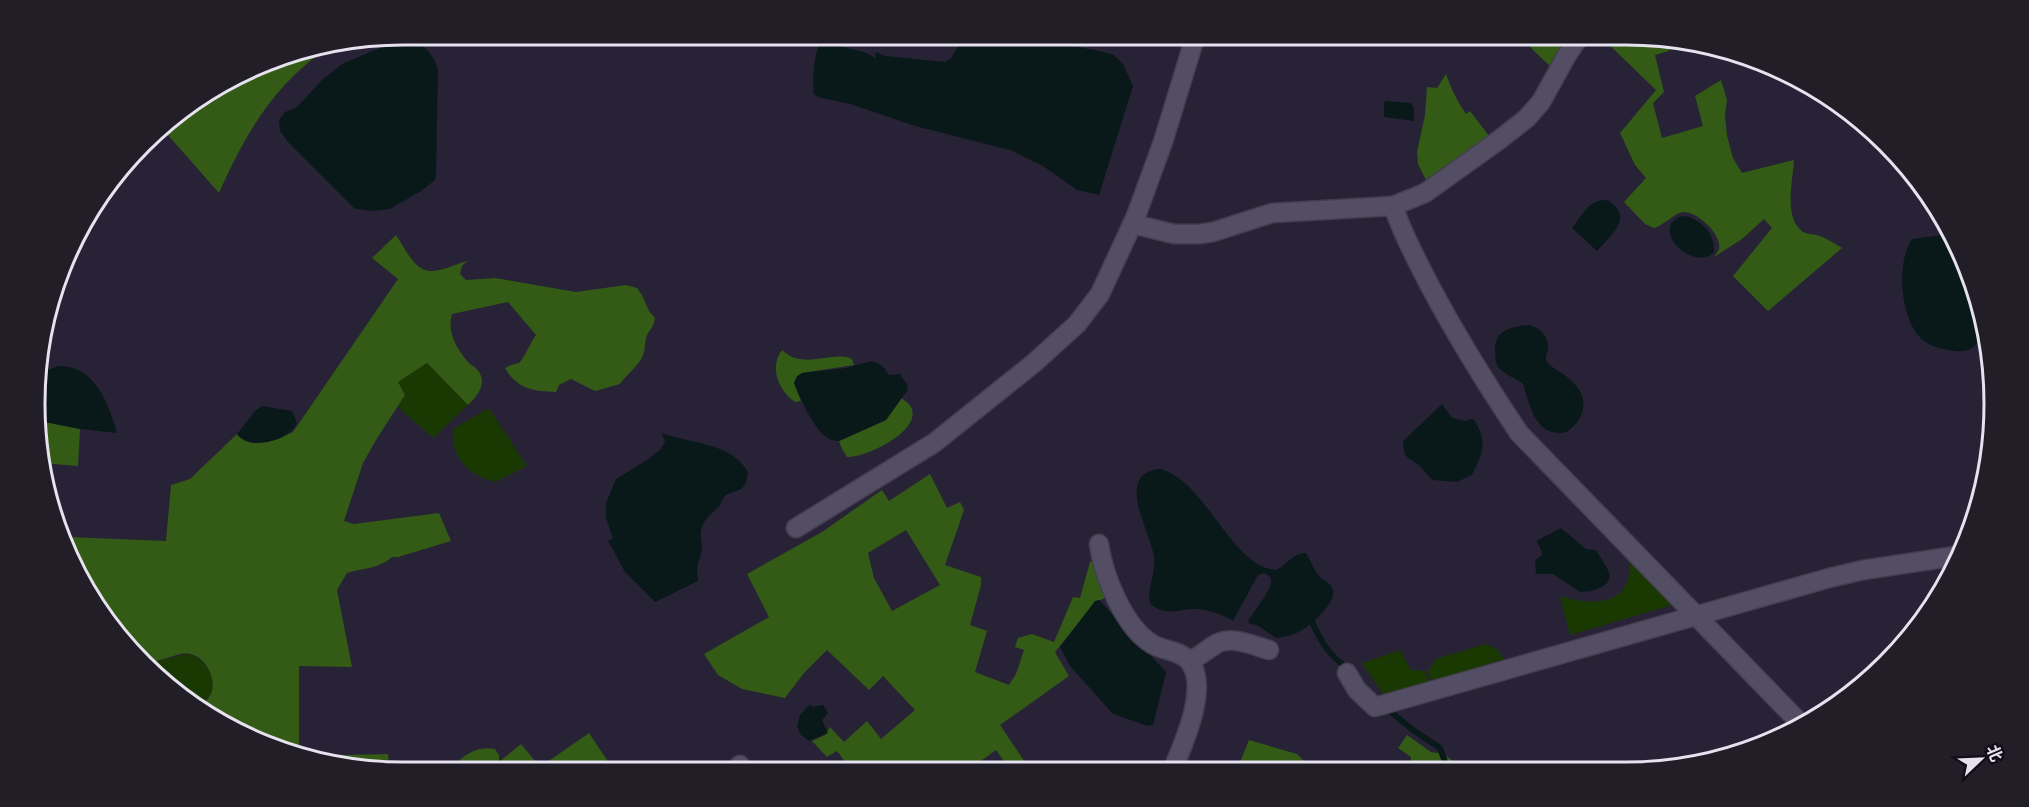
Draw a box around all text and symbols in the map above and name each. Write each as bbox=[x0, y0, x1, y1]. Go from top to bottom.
north arrow bbox=[1951, 729, 2011, 789]
text: 北 bbox=[1982, 741, 2008, 765]

